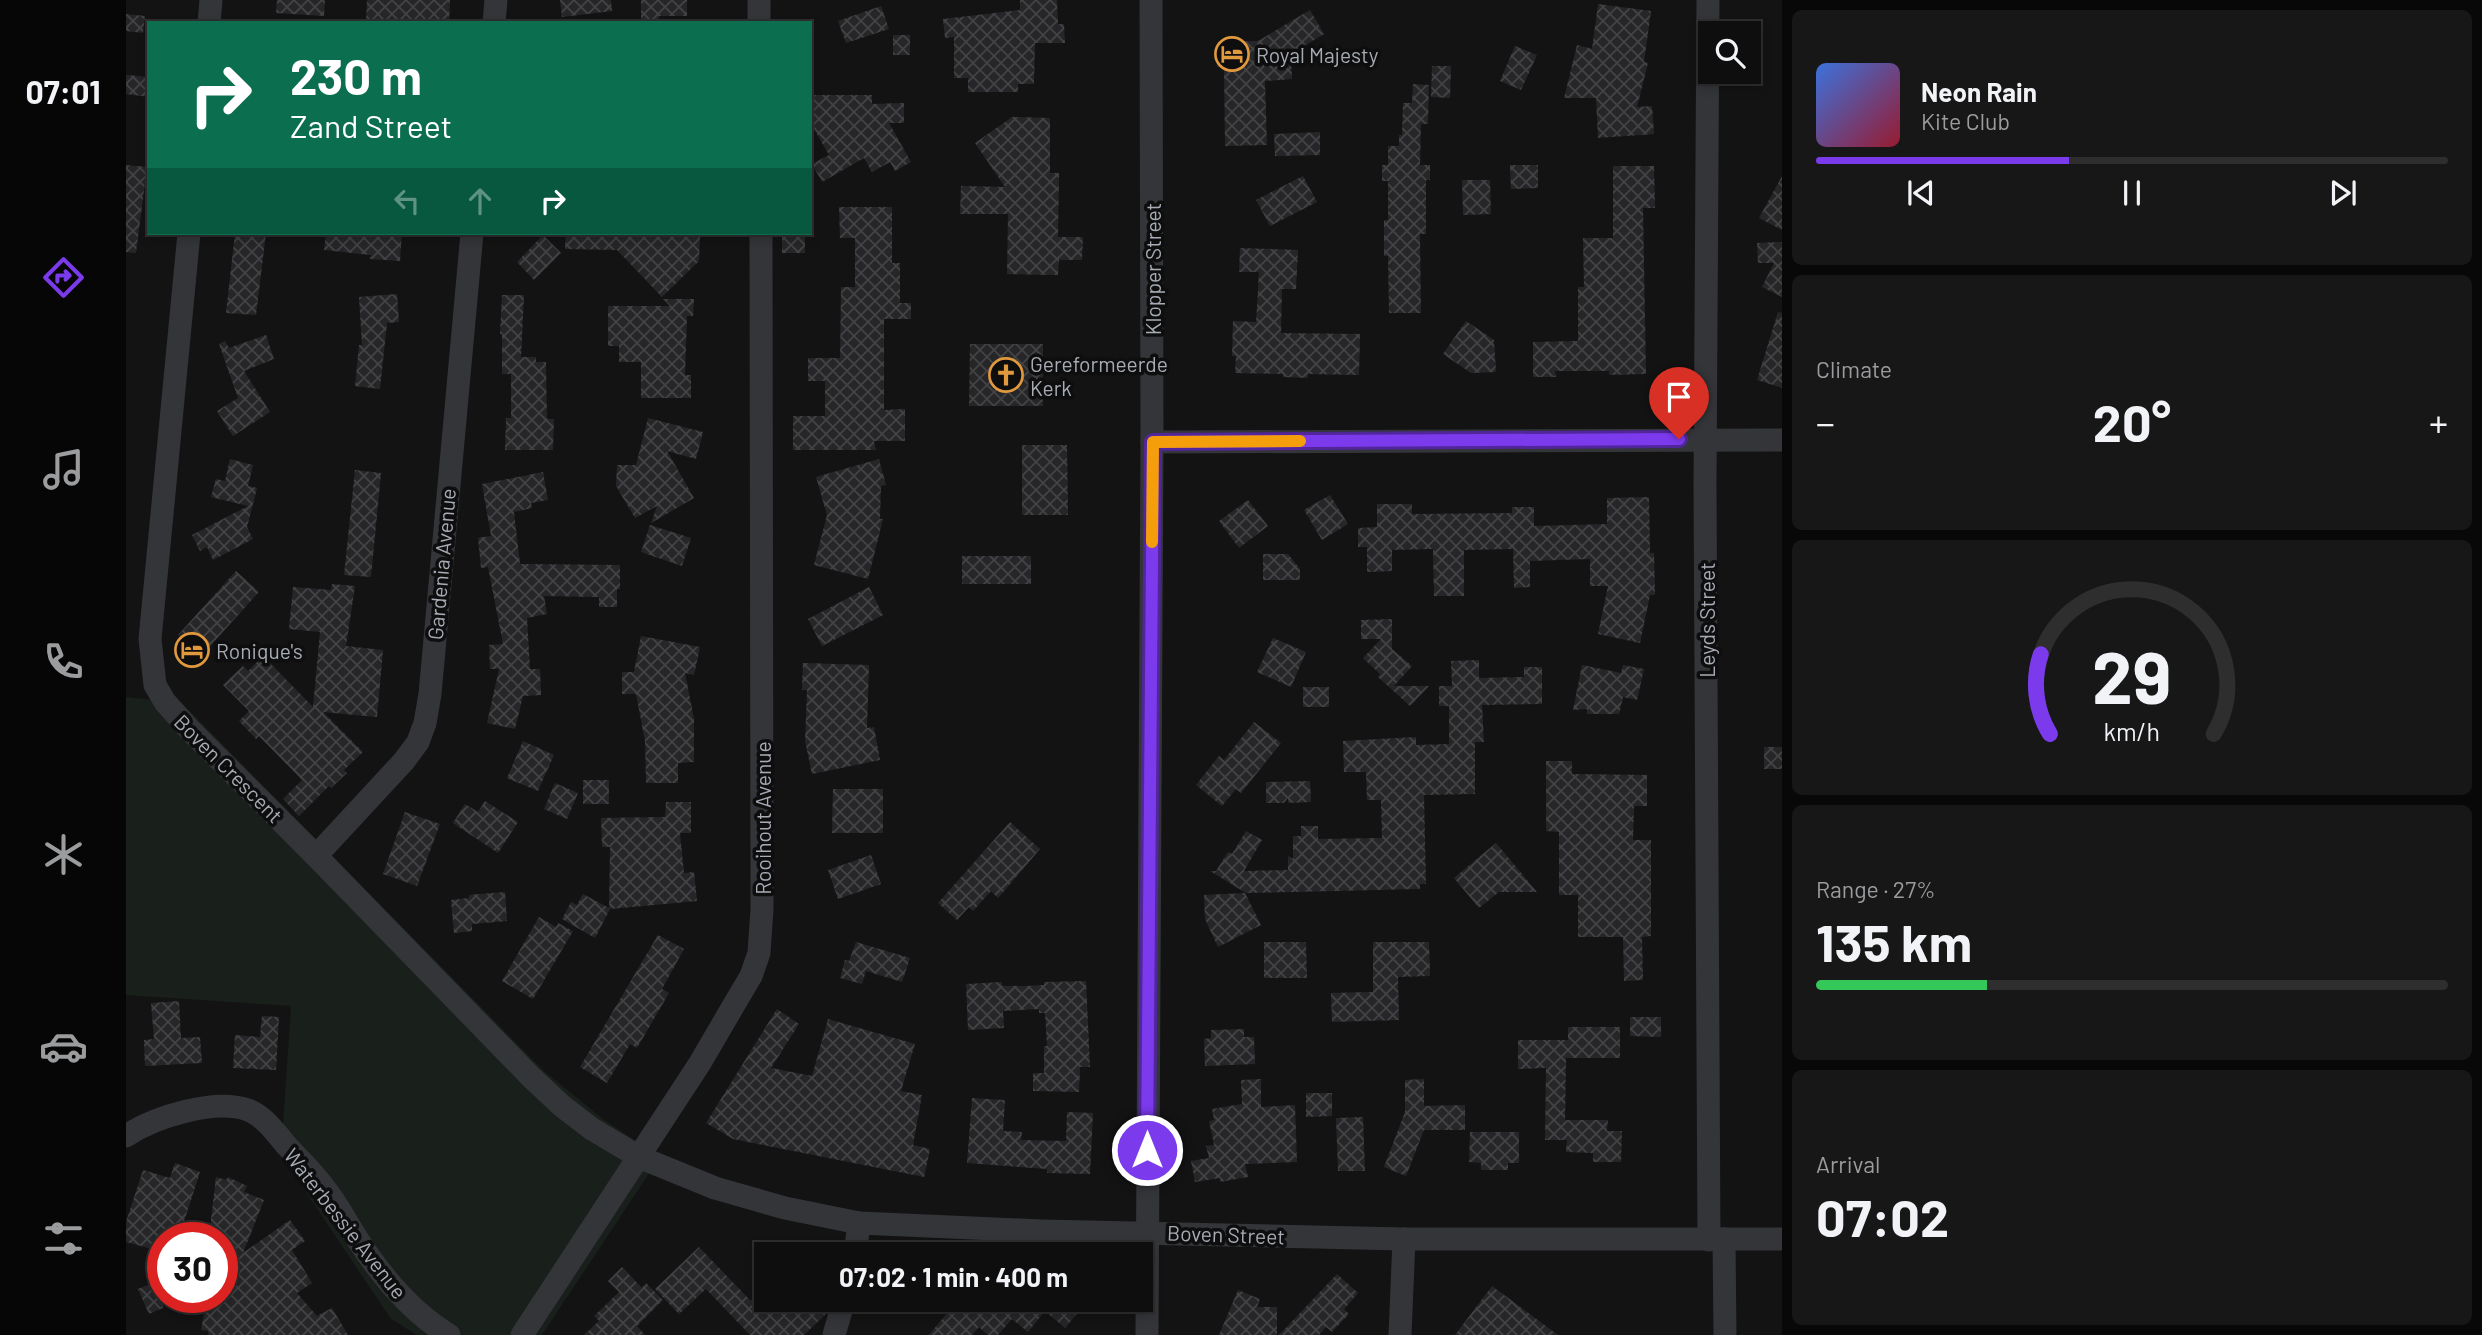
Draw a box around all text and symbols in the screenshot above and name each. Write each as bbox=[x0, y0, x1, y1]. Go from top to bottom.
map controls bbox=[1698, 21, 1761, 84]
button: search bbox=[1698, 21, 1761, 84]
hotel icon: Royal Majesty bbox=[1213, 35, 1251, 73]
place label: Royal Majesty bbox=[1256, 42, 1379, 67]
text: 230 m bbox=[290, 46, 422, 105]
icon: right bbox=[175, 49, 266, 140]
text: 07:01 bbox=[26, 72, 100, 110]
text: Neon Rain bbox=[1921, 76, 2037, 107]
text: Zand Street bbox=[290, 106, 452, 144]
text: Kite Club bbox=[1921, 107, 2010, 135]
icon: previous bbox=[1902, 174, 1940, 212]
icon: pause bbox=[2113, 174, 2151, 212]
icon: next bbox=[2324, 174, 2362, 212]
icon: left bbox=[388, 182, 426, 220]
icon: ahead bbox=[461, 182, 499, 220]
icon: right bbox=[534, 182, 572, 220]
street label: Klopper Street bbox=[1140, 203, 1165, 335]
icon: directions bbox=[39, 253, 88, 302]
place label: Gereformeerde Kerk bbox=[1030, 351, 1168, 400]
text: Climate bbox=[1816, 355, 1892, 383]
church icon: Gereformeerde Kerk bbox=[987, 356, 1025, 394]
pin bbox=[1649, 367, 1709, 439]
icon: arrive bbox=[1660, 378, 1698, 416]
text: 20° bbox=[2093, 390, 2171, 452]
text: − bbox=[1816, 399, 1835, 445]
text: + bbox=[2429, 399, 2448, 445]
icon: music bbox=[39, 445, 88, 494]
street label: Gardenia Avenue bbox=[422, 487, 460, 641]
street label: Leyds Street bbox=[1694, 562, 1719, 678]
hotel icon: Ronique's bbox=[173, 631, 211, 669]
text: 29 bbox=[2092, 631, 2172, 719]
icon: phone bbox=[39, 637, 88, 686]
place label: Ronique's bbox=[216, 638, 303, 663]
street label: Boven Crescent bbox=[170, 709, 288, 827]
text: km/h bbox=[2104, 715, 2160, 745]
street label: Rooihout Avenue bbox=[750, 741, 775, 895]
icon: climate bbox=[39, 830, 88, 879]
text: Range · 27% bbox=[1816, 875, 1936, 903]
text: 135 km bbox=[1816, 910, 1972, 972]
icon: car bbox=[39, 1022, 88, 1071]
position arrow bbox=[1110, 1113, 1184, 1187]
street label: Waterbessie Avenue bbox=[280, 1143, 412, 1303]
text: Arrival bbox=[1816, 1150, 1880, 1178]
text: 07:02 bbox=[1816, 1185, 1949, 1247]
icon: filters bbox=[39, 1214, 88, 1263]
street label: Boven Street bbox=[1167, 1219, 1285, 1249]
speed limit sign: 30 bbox=[147, 1222, 238, 1313]
text: 07:02 · 1 min · 400 m bbox=[839, 1261, 1068, 1292]

